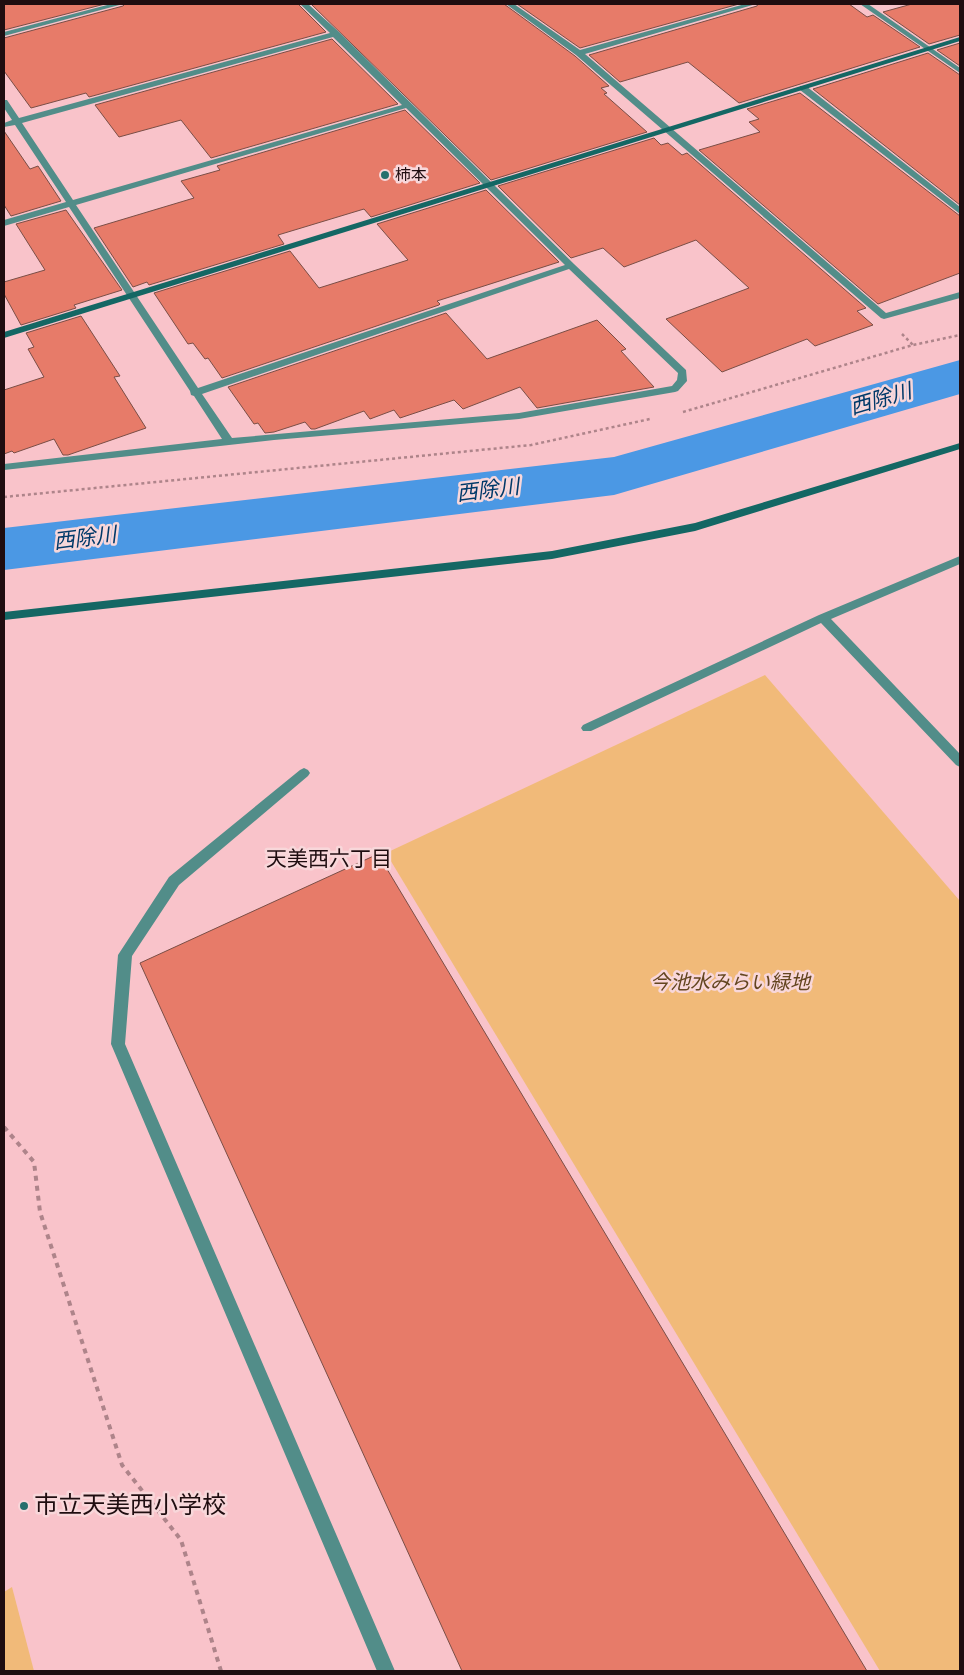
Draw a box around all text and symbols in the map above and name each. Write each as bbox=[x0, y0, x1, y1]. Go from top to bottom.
place label: 柿本 bbox=[395, 163, 427, 187]
marker: 柿本 bbox=[379, 169, 391, 181]
water label: 西除川 bbox=[846, 375, 918, 424]
water label: 西除川 bbox=[455, 471, 523, 511]
water label: 西除川 bbox=[52, 519, 120, 559]
district label: 天美西六丁目 bbox=[266, 844, 392, 876]
park label: 今池水みらい緑地 bbox=[650, 968, 812, 998]
place label: 市立天美西小学校 bbox=[34, 1488, 226, 1524]
marker: 市立天美西小学校 bbox=[18, 1500, 30, 1512]

